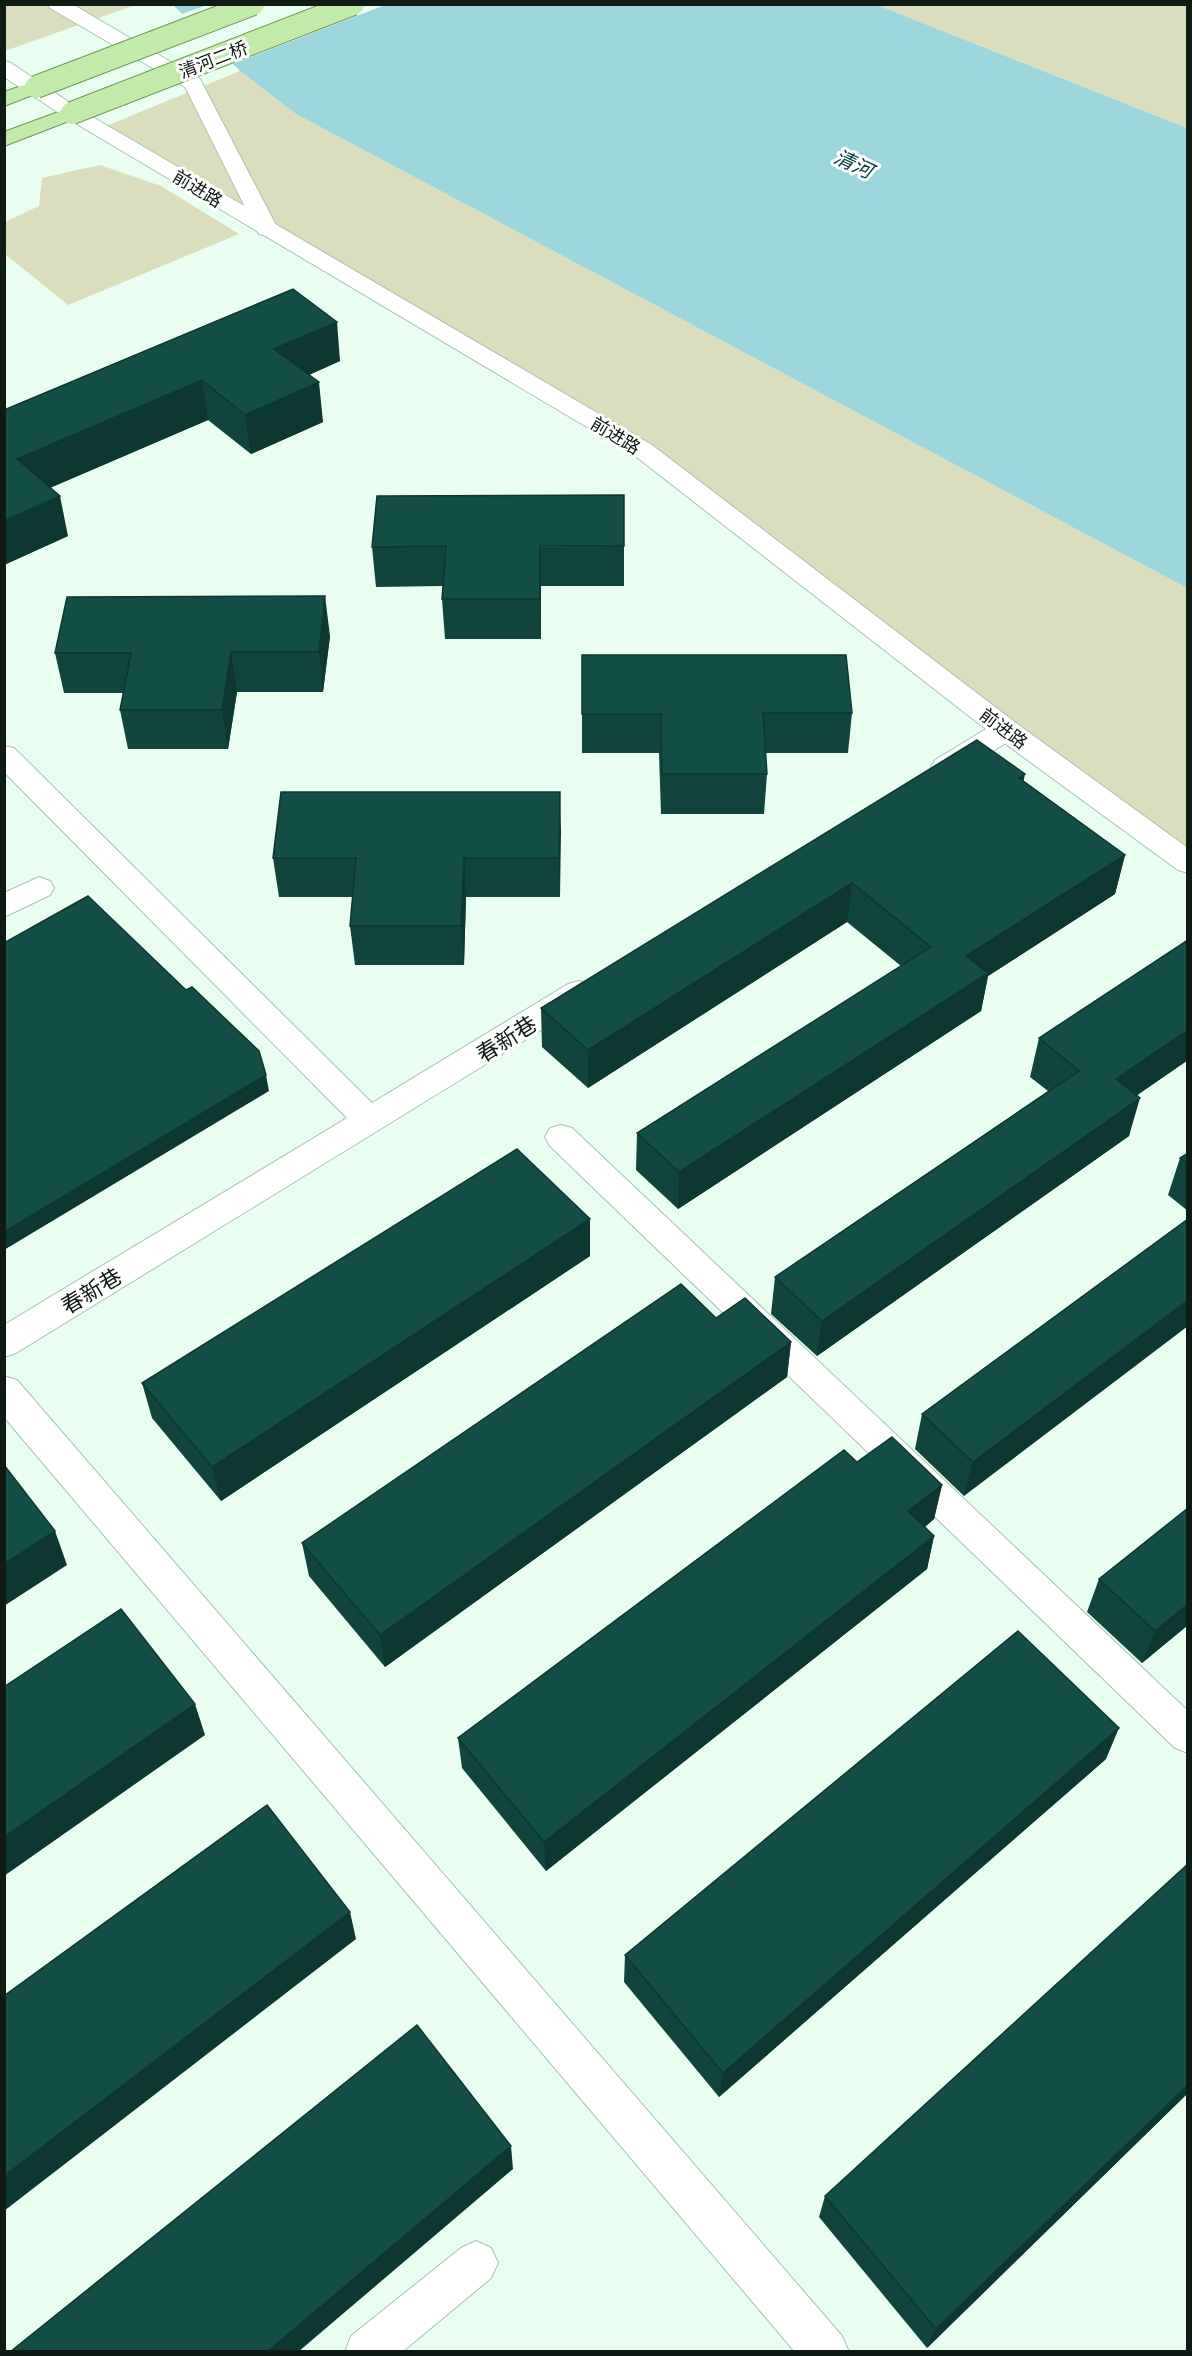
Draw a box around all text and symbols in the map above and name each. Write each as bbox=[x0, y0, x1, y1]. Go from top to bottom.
street label: 清河二桥 bbox=[175, 36, 251, 82]
water label: 清河 bbox=[831, 144, 881, 184]
street label: 前进路 bbox=[169, 165, 227, 211]
street label: 前进路 bbox=[587, 412, 645, 458]
street label: 前进路 bbox=[976, 703, 1032, 753]
street label: 春新巷 bbox=[471, 1009, 541, 1067]
street label: 春新巷 bbox=[56, 1262, 126, 1318]

